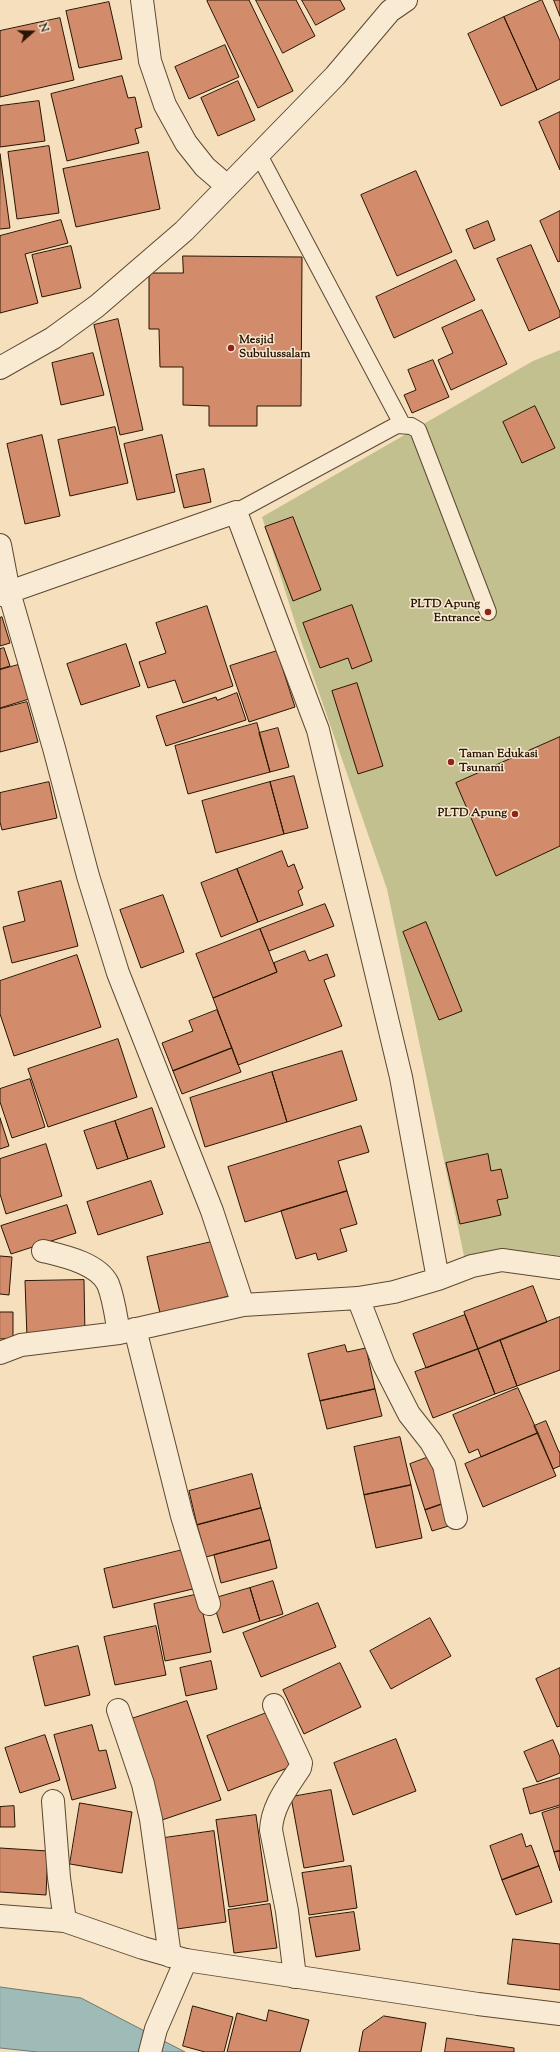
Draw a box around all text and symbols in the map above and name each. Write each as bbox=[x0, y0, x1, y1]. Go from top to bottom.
north arrow bbox=[12, 12, 52, 52]
text: N bbox=[34, 21, 52, 35]
place label: Mesjid Subulussalam bbox=[239, 334, 310, 362]
marker: Mesjid Subulussalam bbox=[226, 343, 236, 353]
place label: PLTD Apung Entrance bbox=[411, 598, 480, 626]
marker: PLTD Apung Entrance bbox=[483, 607, 493, 617]
place label: Taman Edukasi Tsunami bbox=[459, 748, 538, 776]
marker: Taman Edukasi Tsunami bbox=[446, 757, 456, 767]
place label: PLTD Apung bbox=[438, 807, 507, 821]
marker: PLTD Apung bbox=[510, 809, 520, 819]

